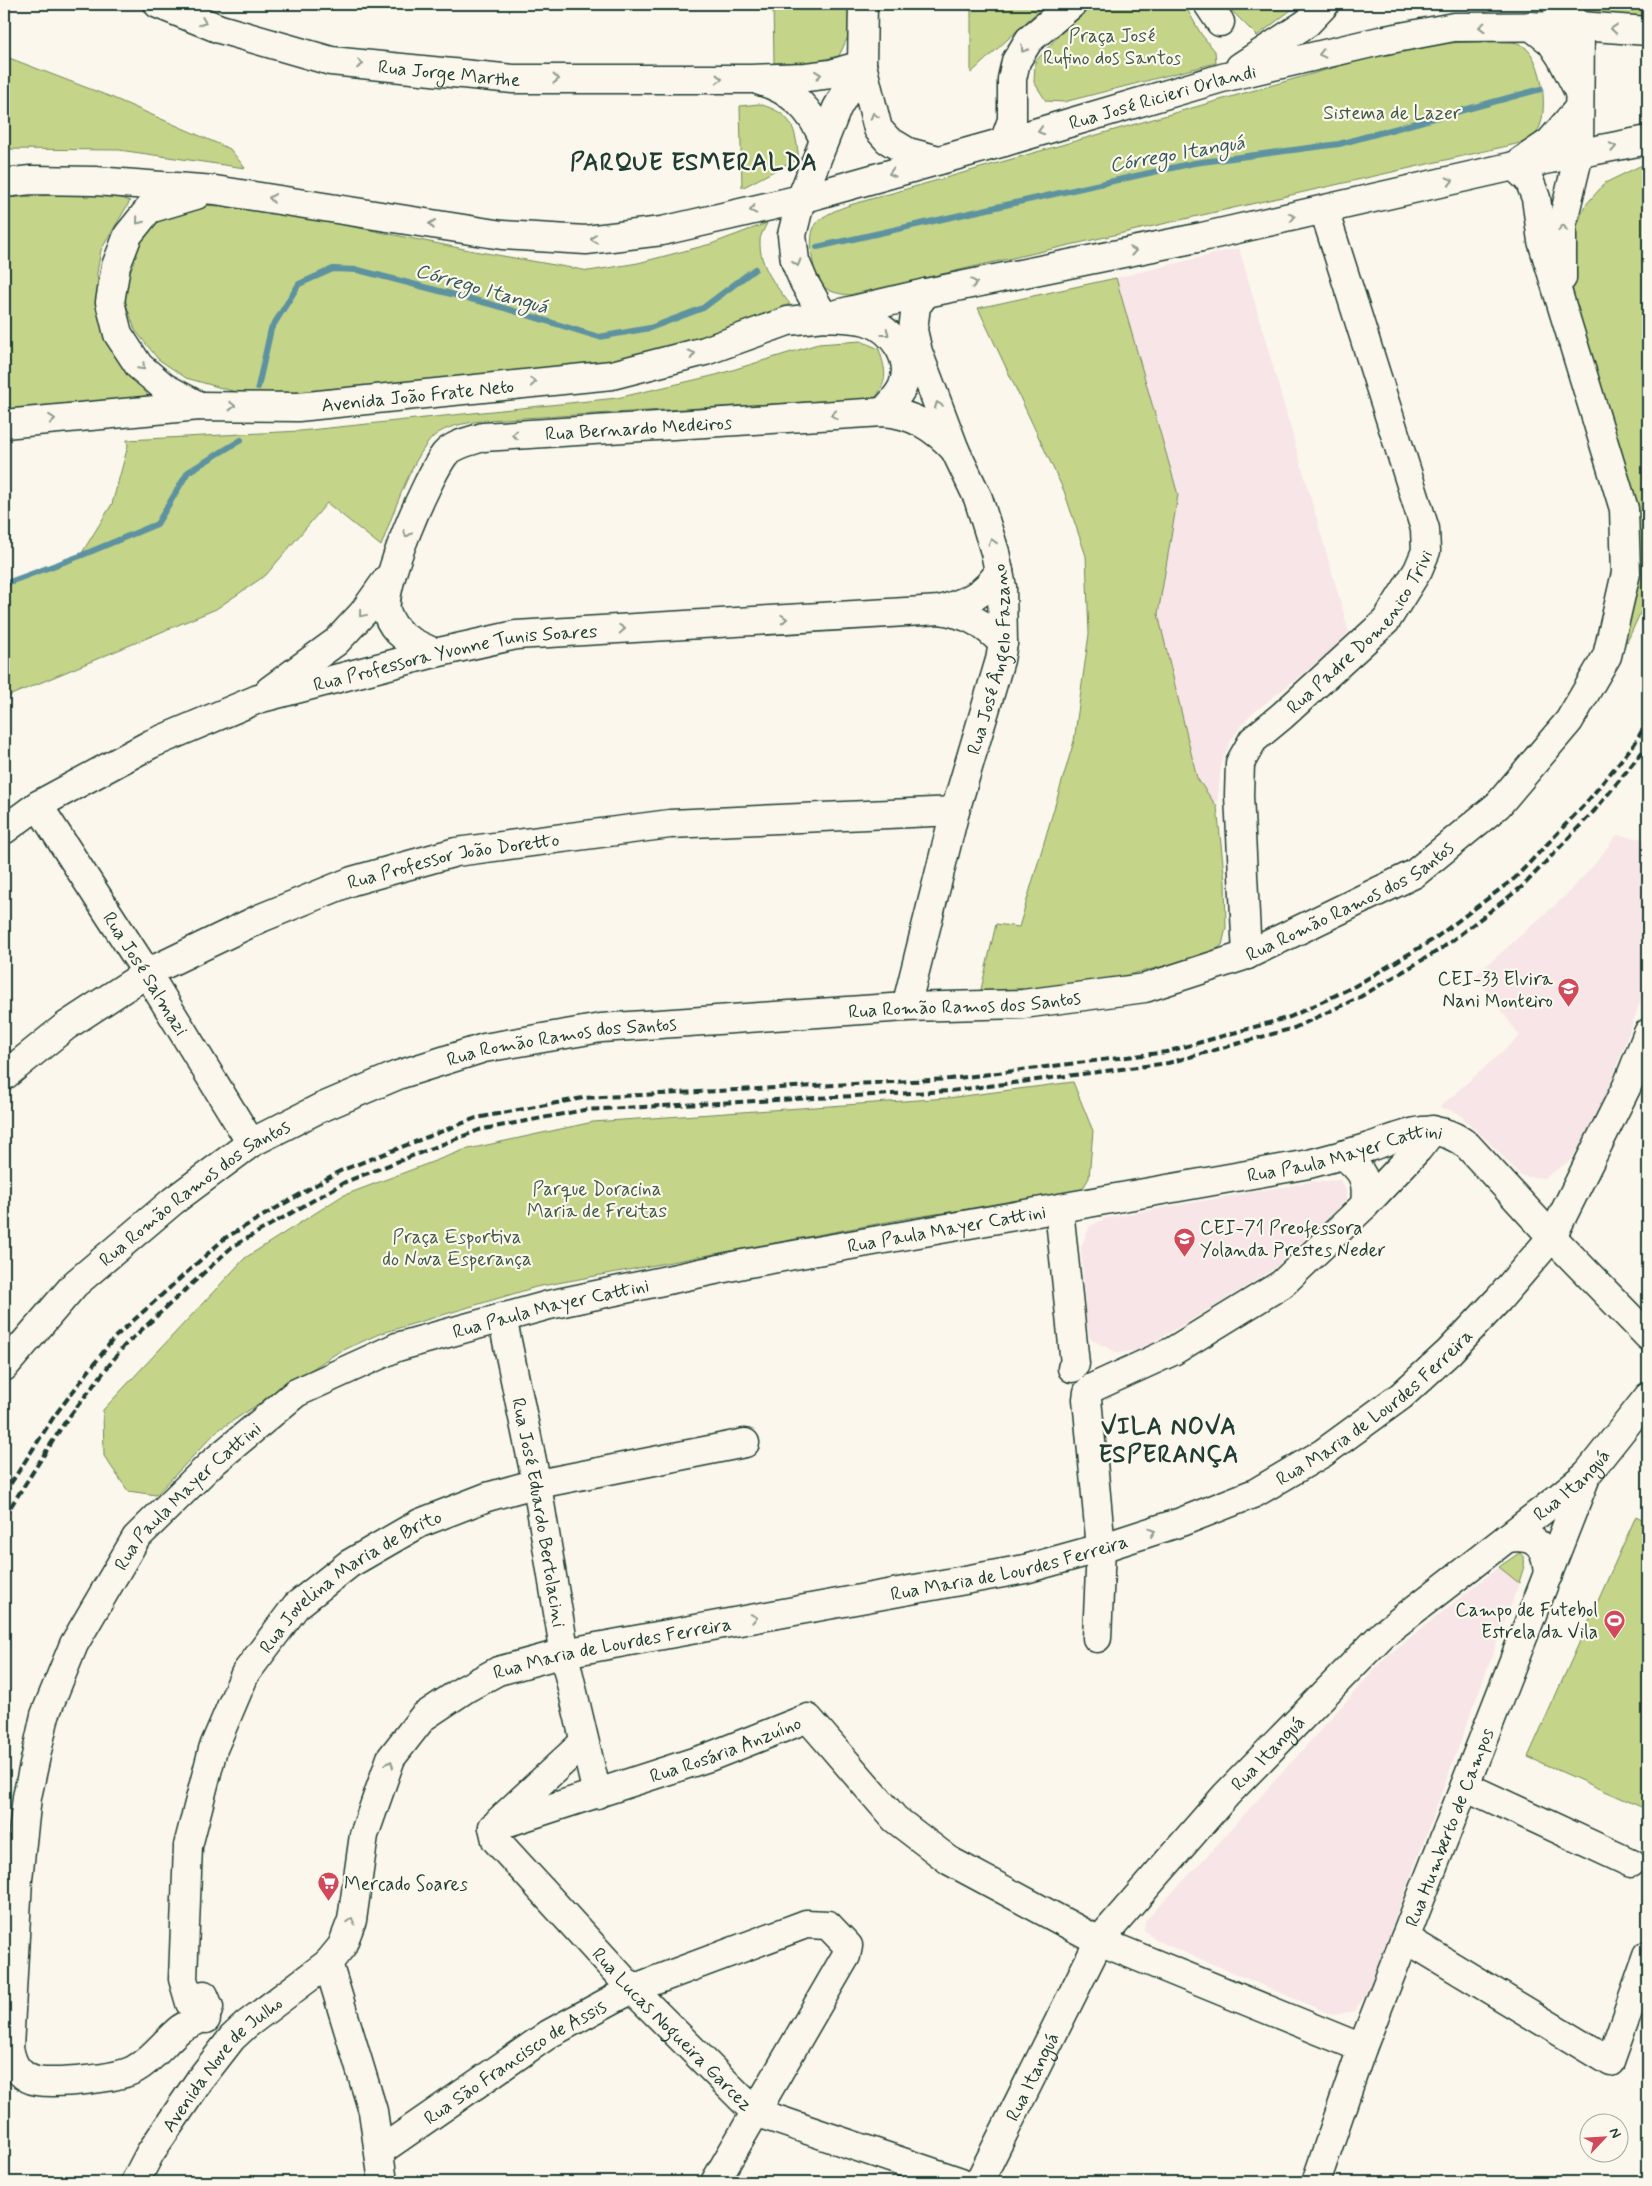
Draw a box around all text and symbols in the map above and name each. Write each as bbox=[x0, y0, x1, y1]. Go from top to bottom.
one-way arrow bbox=[198, 16, 207, 26]
one-way arrow bbox=[1478, 22, 1486, 32]
park label: Praça José Rufino dos Santos bbox=[1043, 24, 1182, 71]
one-way arrow bbox=[1610, 24, 1618, 35]
one-way arrow bbox=[1021, 43, 1030, 52]
one-way arrow bbox=[1318, 48, 1327, 59]
street label: Rua Jorge Marthe bbox=[377, 55, 520, 93]
one-way arrow bbox=[356, 58, 364, 69]
street label: Rua José Ricieri Orlandi bbox=[1066, 59, 1259, 136]
one-way arrow bbox=[814, 70, 822, 81]
one-way arrow bbox=[553, 74, 561, 84]
one-way arrow bbox=[716, 74, 723, 84]
park label: Sistema de Lazer bbox=[1323, 101, 1461, 126]
one-way arrow bbox=[870, 112, 880, 120]
one-way arrow bbox=[1037, 126, 1046, 136]
water label: Córrego Itanguá bbox=[1107, 129, 1248, 182]
one-way arrow bbox=[1609, 142, 1618, 153]
district label: PARQUE ESMERALDA bbox=[570, 148, 818, 179]
one-way arrow bbox=[888, 168, 896, 178]
one-way arrow bbox=[1446, 176, 1455, 187]
one-way arrow bbox=[267, 193, 275, 204]
one-way arrow bbox=[749, 204, 758, 215]
one-way arrow bbox=[1288, 212, 1297, 223]
one-way arrow bbox=[136, 215, 145, 224]
one-way arrow bbox=[428, 220, 436, 230]
one-way arrow bbox=[1557, 224, 1568, 232]
one-way arrow bbox=[589, 233, 597, 244]
one-way arrow bbox=[1129, 246, 1138, 257]
water label: Córrego Itanguá bbox=[411, 258, 552, 323]
one-way arrow bbox=[791, 259, 801, 267]
one-way arrow bbox=[969, 278, 978, 289]
one-way arrow bbox=[881, 328, 890, 337]
one-way arrow bbox=[688, 349, 697, 360]
one-way arrow bbox=[136, 362, 145, 371]
street label: Avenida João Frate Neto bbox=[320, 374, 515, 419]
one-way arrow bbox=[529, 377, 537, 388]
one-way arrow bbox=[228, 401, 236, 411]
one-way arrow bbox=[934, 401, 944, 409]
street label: Rua Bernardo Medeiros bbox=[544, 410, 733, 447]
one-way arrow bbox=[830, 410, 838, 421]
one-way arrow bbox=[49, 414, 57, 425]
one-way arrow bbox=[511, 430, 519, 441]
one-way arrow bbox=[403, 529, 414, 538]
one-way arrow bbox=[988, 539, 998, 547]
street label: Rua Padre Domenico Trivi bbox=[1282, 546, 1439, 720]
street label: Rua José Ângelo Fazano bbox=[962, 561, 1018, 758]
one-way arrow bbox=[359, 608, 368, 617]
one-way arrow bbox=[780, 613, 788, 624]
street label: Rua Professora Yvonne Tunis Soares bbox=[311, 619, 598, 698]
one-way arrow bbox=[618, 623, 626, 634]
street label: Rua Professor João Doretto bbox=[345, 828, 561, 896]
street label: Rua Romão Ramos dos Santos bbox=[1242, 836, 1459, 968]
street label: Rua José Salmazi bbox=[96, 907, 193, 1041]
place label: CEI-33 Elvira Nani Monteiro bbox=[1438, 967, 1554, 1014]
school or university icon: CEI-33 Elvira Nani Monteiro bbox=[1557, 977, 1581, 1008]
street label: Rua Romão Ramos dos Santos bbox=[847, 986, 1082, 1025]
street label: Rua Romão Ramos dos Santos bbox=[444, 1012, 678, 1073]
street label: Rua Romão Ramos dos Santos bbox=[94, 1114, 294, 1273]
street label: Rua Paula Mayer Cattini bbox=[1245, 1119, 1445, 1189]
park label: Parque Doracina Maria de Freitas bbox=[527, 1177, 667, 1224]
street label: Rua Paula Mayer Cattini bbox=[846, 1200, 1048, 1259]
place label: CEI-71 Preofessora Yolanda Prestes Neder bbox=[1200, 1216, 1386, 1263]
park label: Praça Esportiva do Nova Esperança bbox=[382, 1225, 532, 1272]
school or university icon: CEI-71 Preofessora Yolanda Prestes Neder bbox=[1172, 1226, 1196, 1257]
street label: Rua Paula Mayer Cattini bbox=[450, 1273, 651, 1345]
street label: Rua Maria de Lourdes Ferreira bbox=[1272, 1324, 1478, 1492]
street label: Rua José Eduardo Bertolacini bbox=[505, 1396, 571, 1629]
district label: VILA NOVA ESPERANÇA bbox=[1099, 1412, 1240, 1471]
street label: Rua Paula Mayer Cattini bbox=[109, 1416, 267, 1575]
street label: Rua Itanguá bbox=[1528, 1444, 1616, 1527]
street label: Rua Jovelina Maria de Brito bbox=[254, 1505, 446, 1659]
one-way arrow bbox=[1147, 1527, 1155, 1537]
street label: Rua Maria de Lourdes Ferreira bbox=[889, 1529, 1131, 1607]
place label: Campo de Futebol Estrela da Vila bbox=[1455, 1598, 1598, 1645]
sports icon: Campo de Futebol Estrela da Vila bbox=[1602, 1608, 1626, 1639]
street label: Rua Maria de Lourdes Ferreira bbox=[491, 1612, 734, 1686]
one-way arrow bbox=[750, 1614, 758, 1624]
street label: Rua Rosária Anzuíno bbox=[647, 1711, 805, 1789]
street label: Rua Itanguá bbox=[1226, 1711, 1311, 1797]
street label: Rua Humberto de Campos bbox=[1400, 1724, 1500, 1931]
one-way arrow bbox=[383, 1760, 394, 1769]
supermarket icon: Mercado Soares bbox=[316, 1871, 340, 1902]
place label: Mercado Soares bbox=[344, 1872, 469, 1897]
one-way arrow bbox=[345, 1917, 355, 1925]
street label: Rua Lucas Nogueira Garcez bbox=[586, 1942, 758, 2117]
street label: Avenida Nove de Julho bbox=[157, 1991, 288, 2137]
street label: Rua São Francisco de Assis bbox=[419, 1994, 611, 2131]
street label: Rua Itanguá bbox=[1000, 2028, 1066, 2126]
north arrow bbox=[1580, 2114, 1630, 2164]
text: N bbox=[1605, 2125, 1625, 2141]

